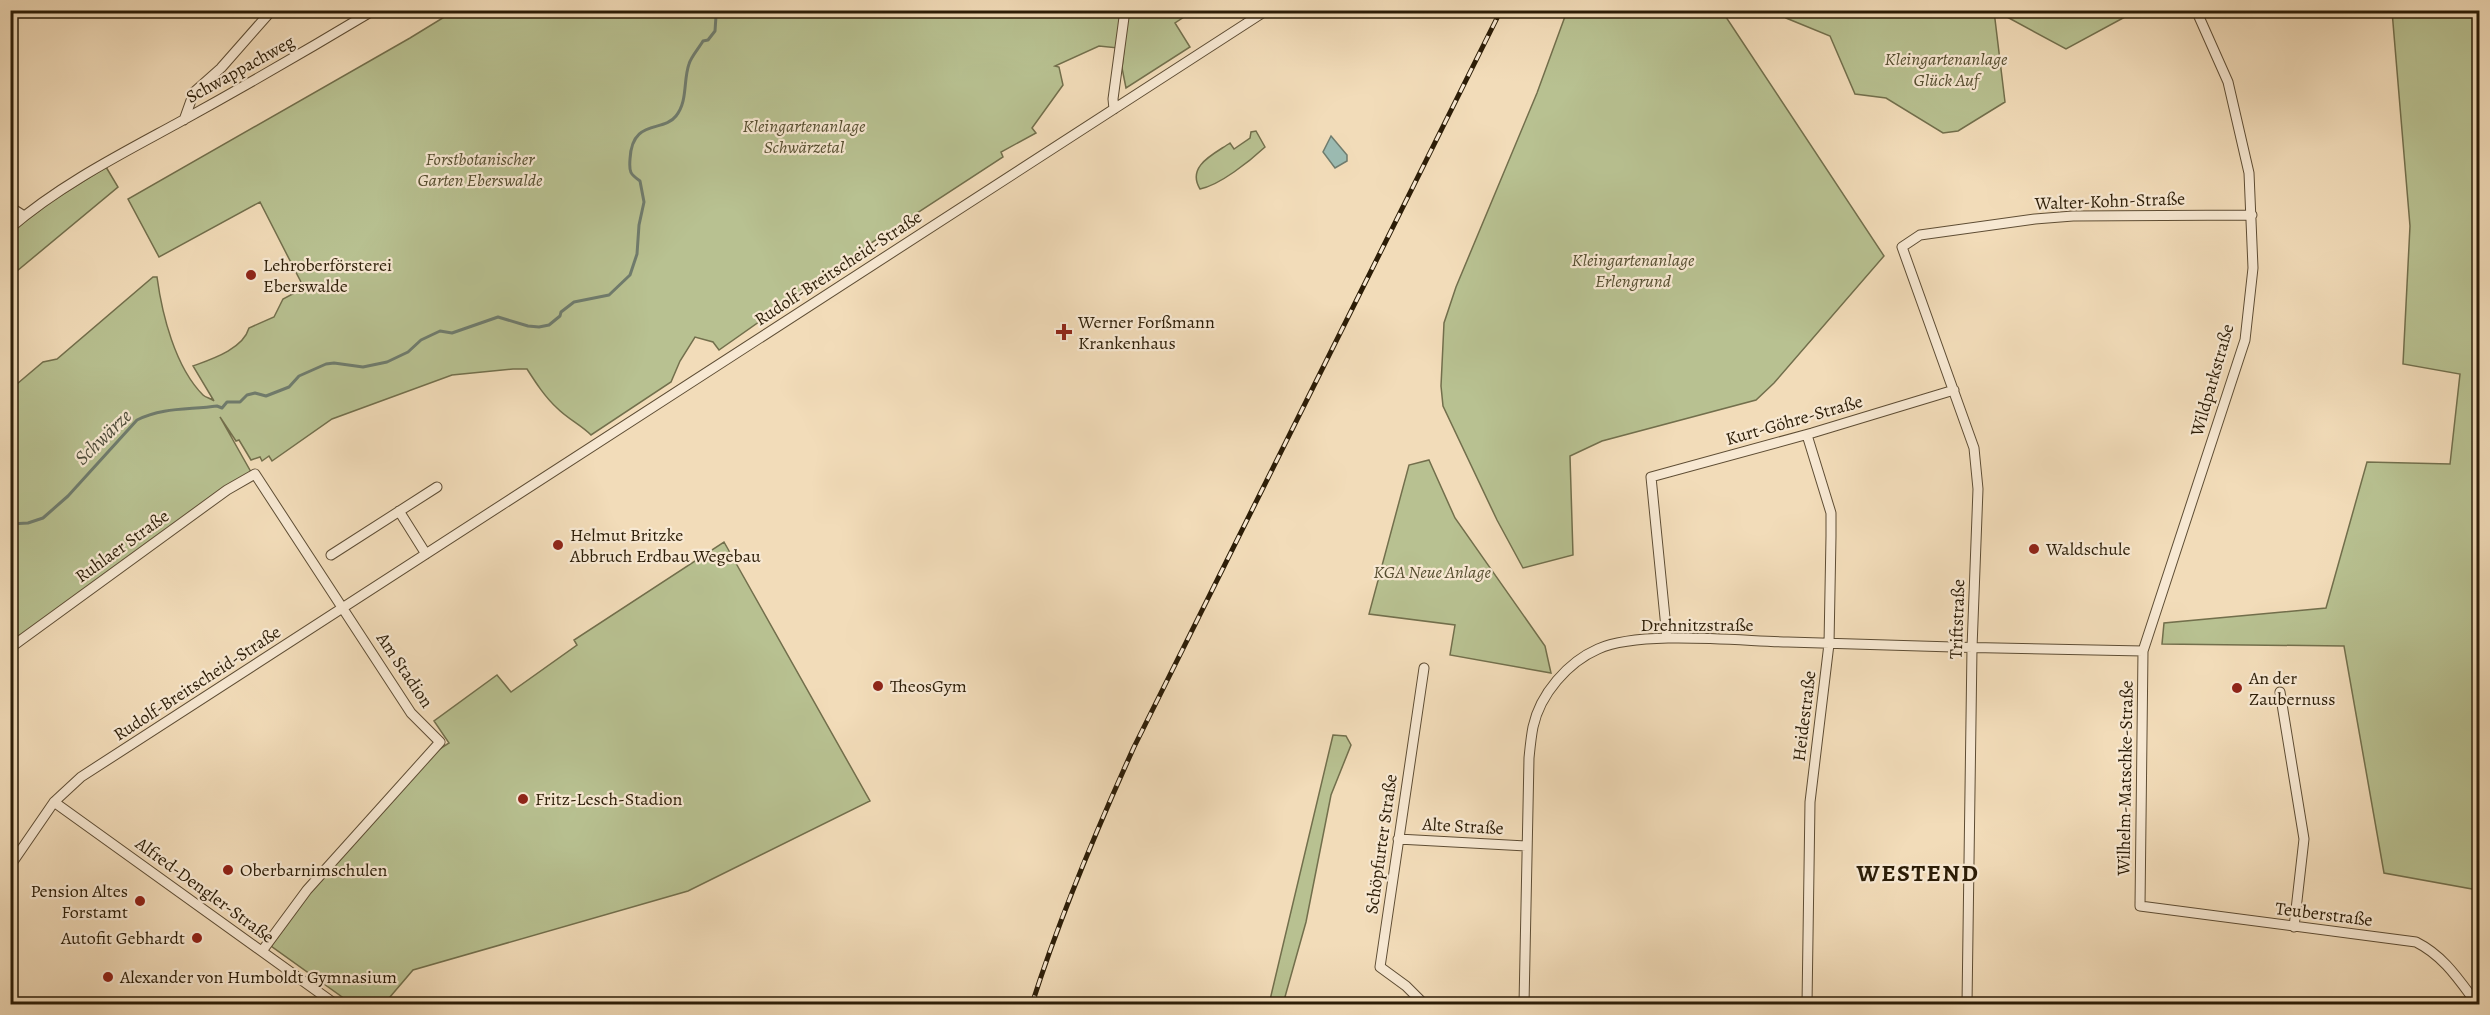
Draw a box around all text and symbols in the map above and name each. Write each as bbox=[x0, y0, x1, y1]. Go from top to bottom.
street label: Schwappachweg bbox=[181, 29, 299, 109]
park label: Kleingartenanlage Glück Auf bbox=[1885, 47, 2008, 92]
park label: Kleingartenanlage Schwärzetal bbox=[743, 114, 866, 159]
park label: Forstbotanischer Garten Eberswalde bbox=[417, 147, 543, 192]
street label: Walter-Kohn-Straße bbox=[2033, 186, 2186, 216]
street label: Rudolf-Breitscheid-Straße bbox=[750, 205, 926, 331]
park label: Kleingartenanlage Erlengrund bbox=[1572, 248, 1695, 293]
place label: Lehroberförsterei Eberswalde bbox=[263, 253, 392, 298]
marker: Lehroberförsterei Eberswalde bbox=[244, 268, 258, 282]
place label: Werner Forßmann Krankenhaus bbox=[1077, 310, 1215, 355]
street label: Wildparkstraße bbox=[2184, 321, 2240, 440]
marker: Werner Forßmann Krankenhaus bbox=[1055, 323, 1073, 341]
street label: Kurt-Göhre-Straße bbox=[1723, 389, 1865, 451]
water label: Schwärze bbox=[68, 403, 138, 471]
street label: Ruhlaer Straße bbox=[70, 504, 174, 588]
place label: Helmut Britzke Abbruch Erdbau Wegebau bbox=[569, 523, 761, 568]
place label: Waldschule bbox=[2045, 537, 2130, 561]
marker: Helmut Britzke Abbruch Erdbau Wegebau bbox=[551, 538, 565, 552]
marker: Waldschule bbox=[2027, 542, 2041, 556]
park label: KGA Neue Anlage bbox=[1373, 560, 1491, 584]
street label: Triftstraße bbox=[1944, 579, 1970, 659]
street label: Drehnitzstraße bbox=[1640, 613, 1754, 637]
street label: Rudolf-Breitscheid-Straße bbox=[109, 620, 285, 746]
street label: Am Stadion bbox=[370, 627, 439, 713]
place label: An der Zaubernuss bbox=[2248, 666, 2336, 711]
street label: Heidestraße bbox=[1787, 669, 1821, 763]
place label: TheosGym bbox=[890, 674, 967, 698]
marker: TheosGym bbox=[871, 679, 885, 693]
street label: Wilhelm-Matschke-Straße bbox=[2111, 680, 2139, 877]
marker: An der Zaubernuss bbox=[2230, 681, 2244, 695]
street label: Schöpfurter Straße bbox=[1359, 772, 1403, 916]
place label: Fritz-Lesch-Stadion bbox=[535, 787, 682, 811]
marker: Fritz-Lesch-Stadion bbox=[516, 792, 530, 806]
street label: Alte Straße bbox=[1421, 812, 1504, 840]
street label: Alfred-Dengler-Straße bbox=[130, 831, 279, 948]
district label: WESTEND bbox=[1856, 857, 1979, 889]
place label: Oberbarnimschulen bbox=[240, 858, 388, 882]
marker: Oberbarnimschulen bbox=[221, 863, 235, 877]
place label: Pension Altes Forstamt bbox=[30, 879, 128, 924]
marker: Pension Altes Forstamt bbox=[133, 894, 147, 908]
street label: Teuberstraße bbox=[2274, 896, 2374, 932]
place label: Autofit Gebhardt bbox=[60, 926, 185, 950]
marker: Autofit Gebhardt bbox=[190, 931, 204, 945]
place label: Alexander von Humboldt Gymnasium bbox=[119, 965, 397, 989]
marker: Alexander von Humboldt Gymnasium bbox=[101, 970, 115, 984]

